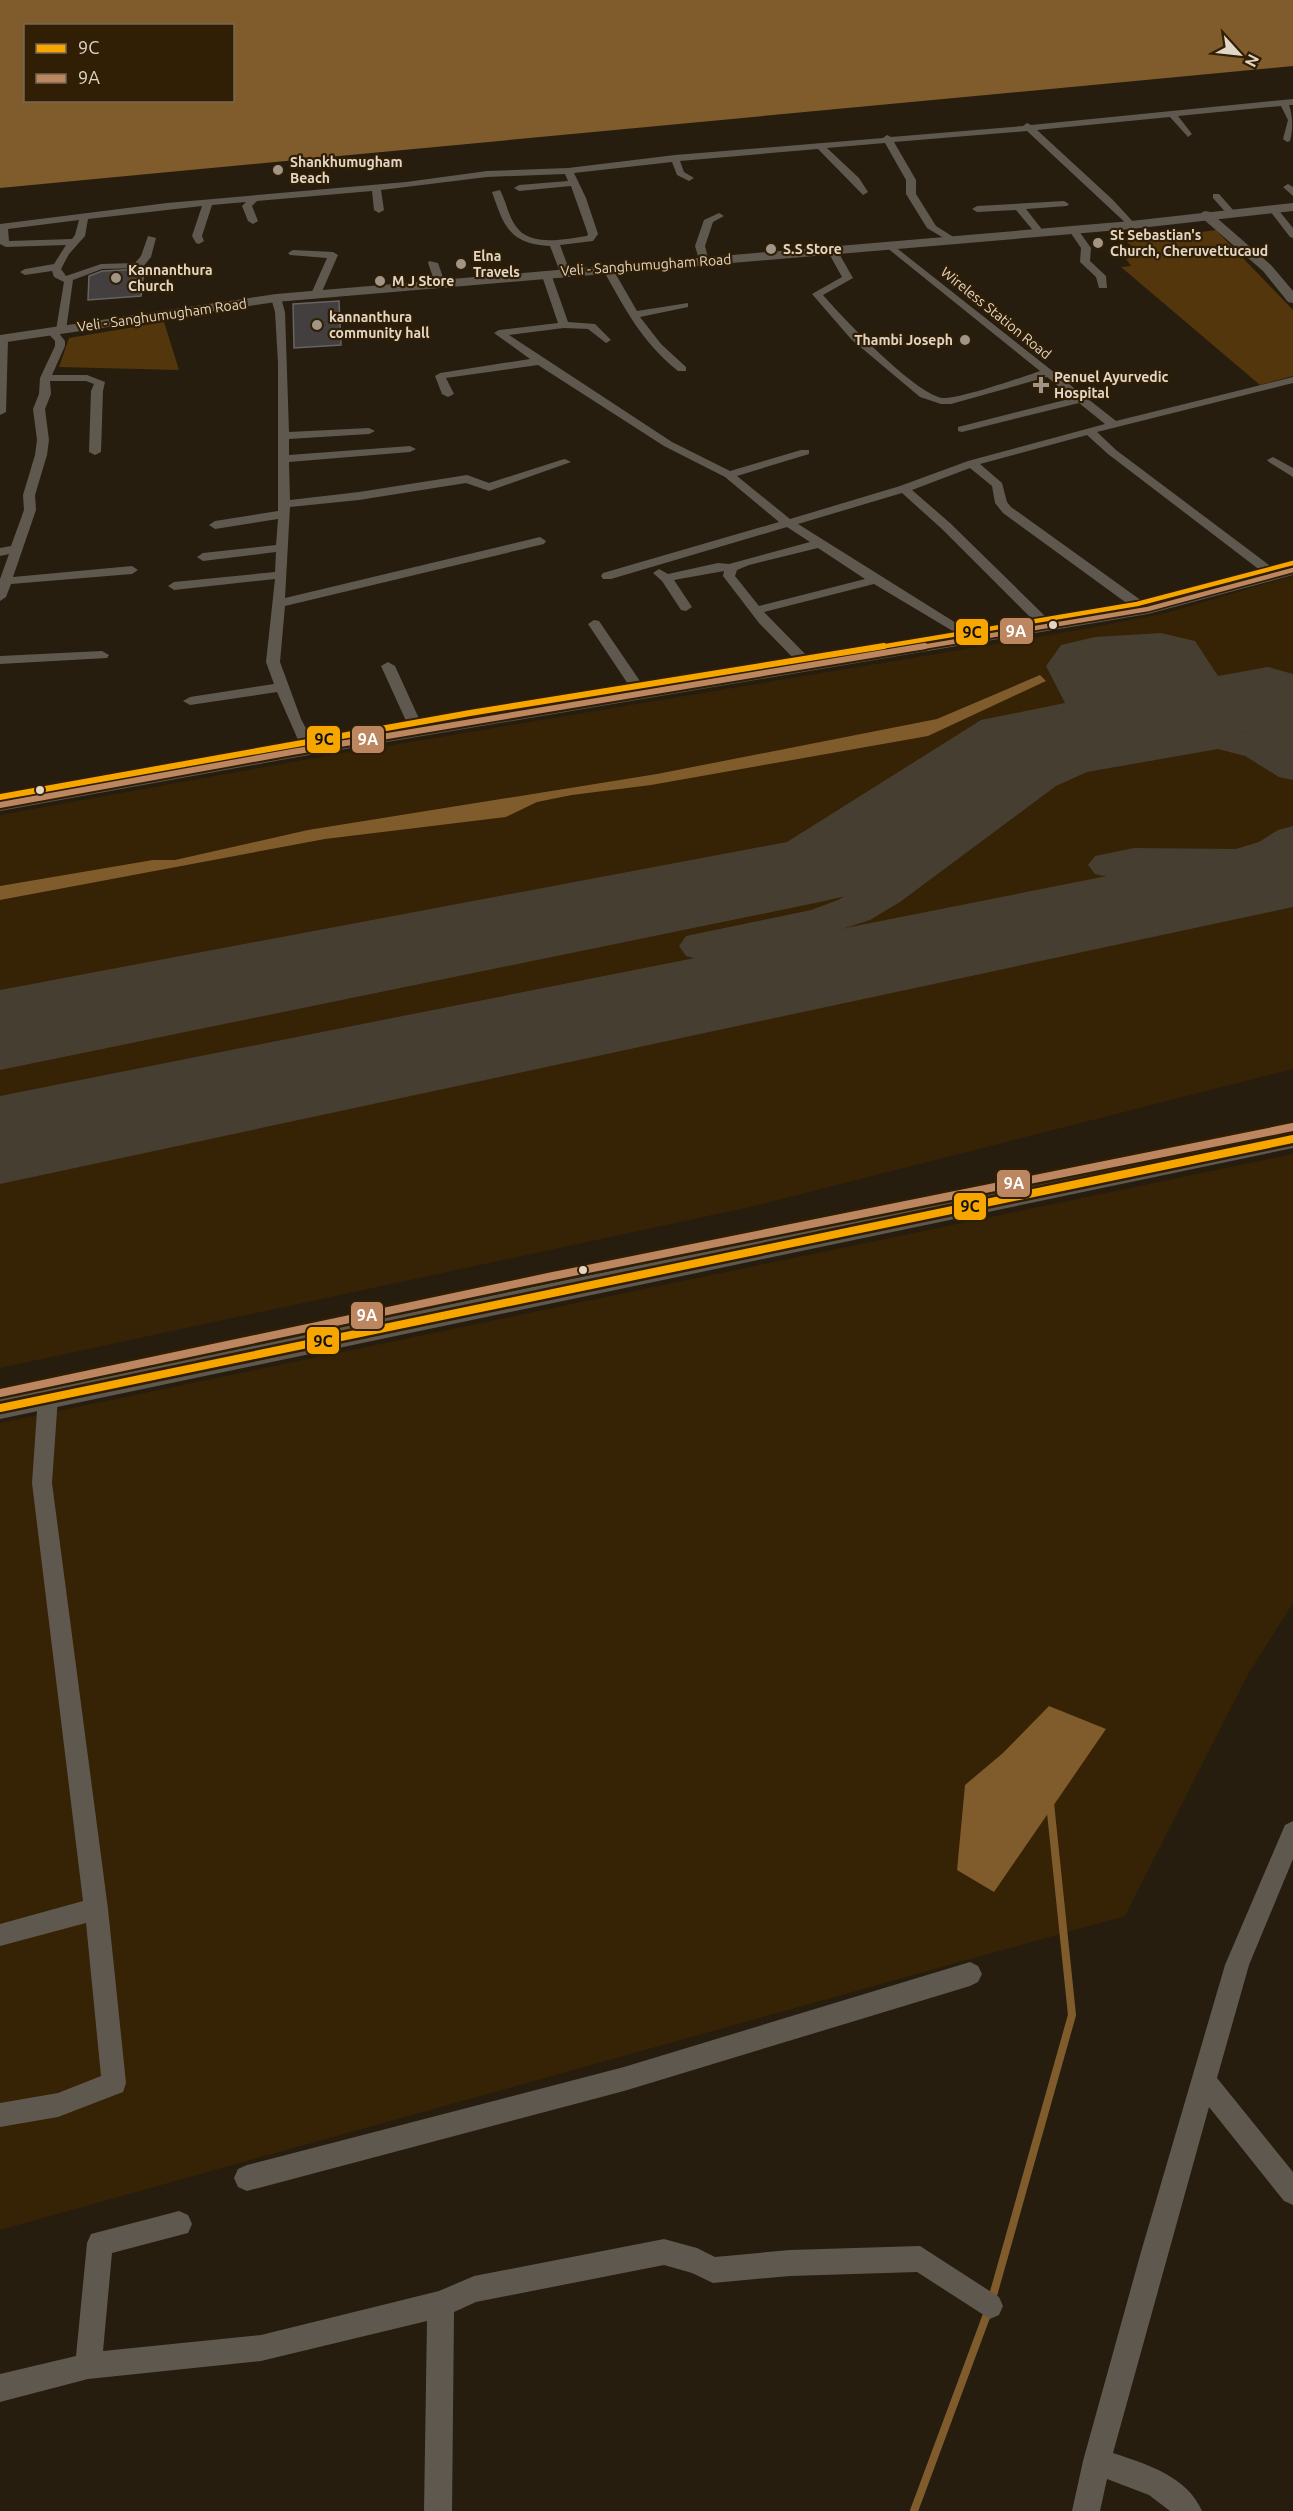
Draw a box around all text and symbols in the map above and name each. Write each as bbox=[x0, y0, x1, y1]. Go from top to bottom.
legend bbox=[24, 24, 234, 102]
north arrow bbox=[1209, 24, 1269, 84]
text: 9C bbox=[78, 37, 99, 57]
text: N bbox=[1242, 51, 1263, 70]
text: 9A bbox=[78, 67, 100, 87]
place label: Shankhumugham Beach bbox=[290, 154, 403, 186]
marker: Shankhumugham Beach bbox=[271, 163, 285, 177]
place label: St Sebastian's Church, Cheruvettucaud bbox=[1110, 227, 1268, 259]
marker: St Sebastian's Church, Cheruvettucaud bbox=[1091, 236, 1105, 250]
place label: S.S Store bbox=[783, 241, 842, 257]
marker: S.S Store bbox=[764, 242, 778, 256]
place label: Elna Travels bbox=[473, 248, 520, 280]
street label: Veli - Sanghumugham Road bbox=[560, 251, 732, 279]
marker: Elna Travels bbox=[454, 257, 468, 271]
place label: Kannanthura Church bbox=[128, 262, 213, 294]
street label: Wireless Station Road bbox=[938, 264, 1054, 362]
marker: Kannanthura Church bbox=[109, 271, 123, 285]
place label: M J Store bbox=[392, 273, 454, 289]
marker: M J Store bbox=[373, 274, 387, 288]
street label: Veli - Sanghumugham Road bbox=[76, 295, 248, 335]
place label: kannanthura community hall bbox=[329, 309, 430, 341]
marker: kannanthura community hall bbox=[310, 318, 324, 332]
place label: Thambi Joseph bbox=[854, 332, 953, 348]
marker: Thambi Joseph bbox=[958, 333, 972, 347]
place label: Penuel Ayurvedic Hospital bbox=[1054, 369, 1169, 401]
marker: Penuel Ayurvedic Hospital bbox=[1032, 376, 1050, 394]
line badge: 9A bbox=[999, 617, 1034, 645]
line badge: 9C bbox=[955, 618, 989, 646]
unlabelled marker bbox=[1047, 619, 1059, 631]
text: 9A bbox=[1006, 622, 1027, 640]
text: 9C bbox=[962, 623, 982, 641]
line badge: 9C bbox=[306, 725, 341, 754]
line badge: 9A bbox=[351, 725, 385, 754]
text: 9C bbox=[314, 730, 334, 748]
text: 9A bbox=[358, 730, 379, 748]
unlabelled marker bbox=[34, 784, 46, 796]
line badge: 9A bbox=[996, 1169, 1031, 1198]
text: 9A bbox=[1004, 1174, 1025, 1192]
line badge: 9C bbox=[953, 1192, 987, 1221]
text: 9C bbox=[960, 1197, 980, 1215]
unlabelled marker bbox=[577, 1264, 589, 1276]
line badge: 9A bbox=[350, 1301, 384, 1330]
text: 9A bbox=[357, 1306, 378, 1324]
line badge: 9C bbox=[306, 1326, 340, 1355]
text: 9C bbox=[313, 1332, 333, 1350]

